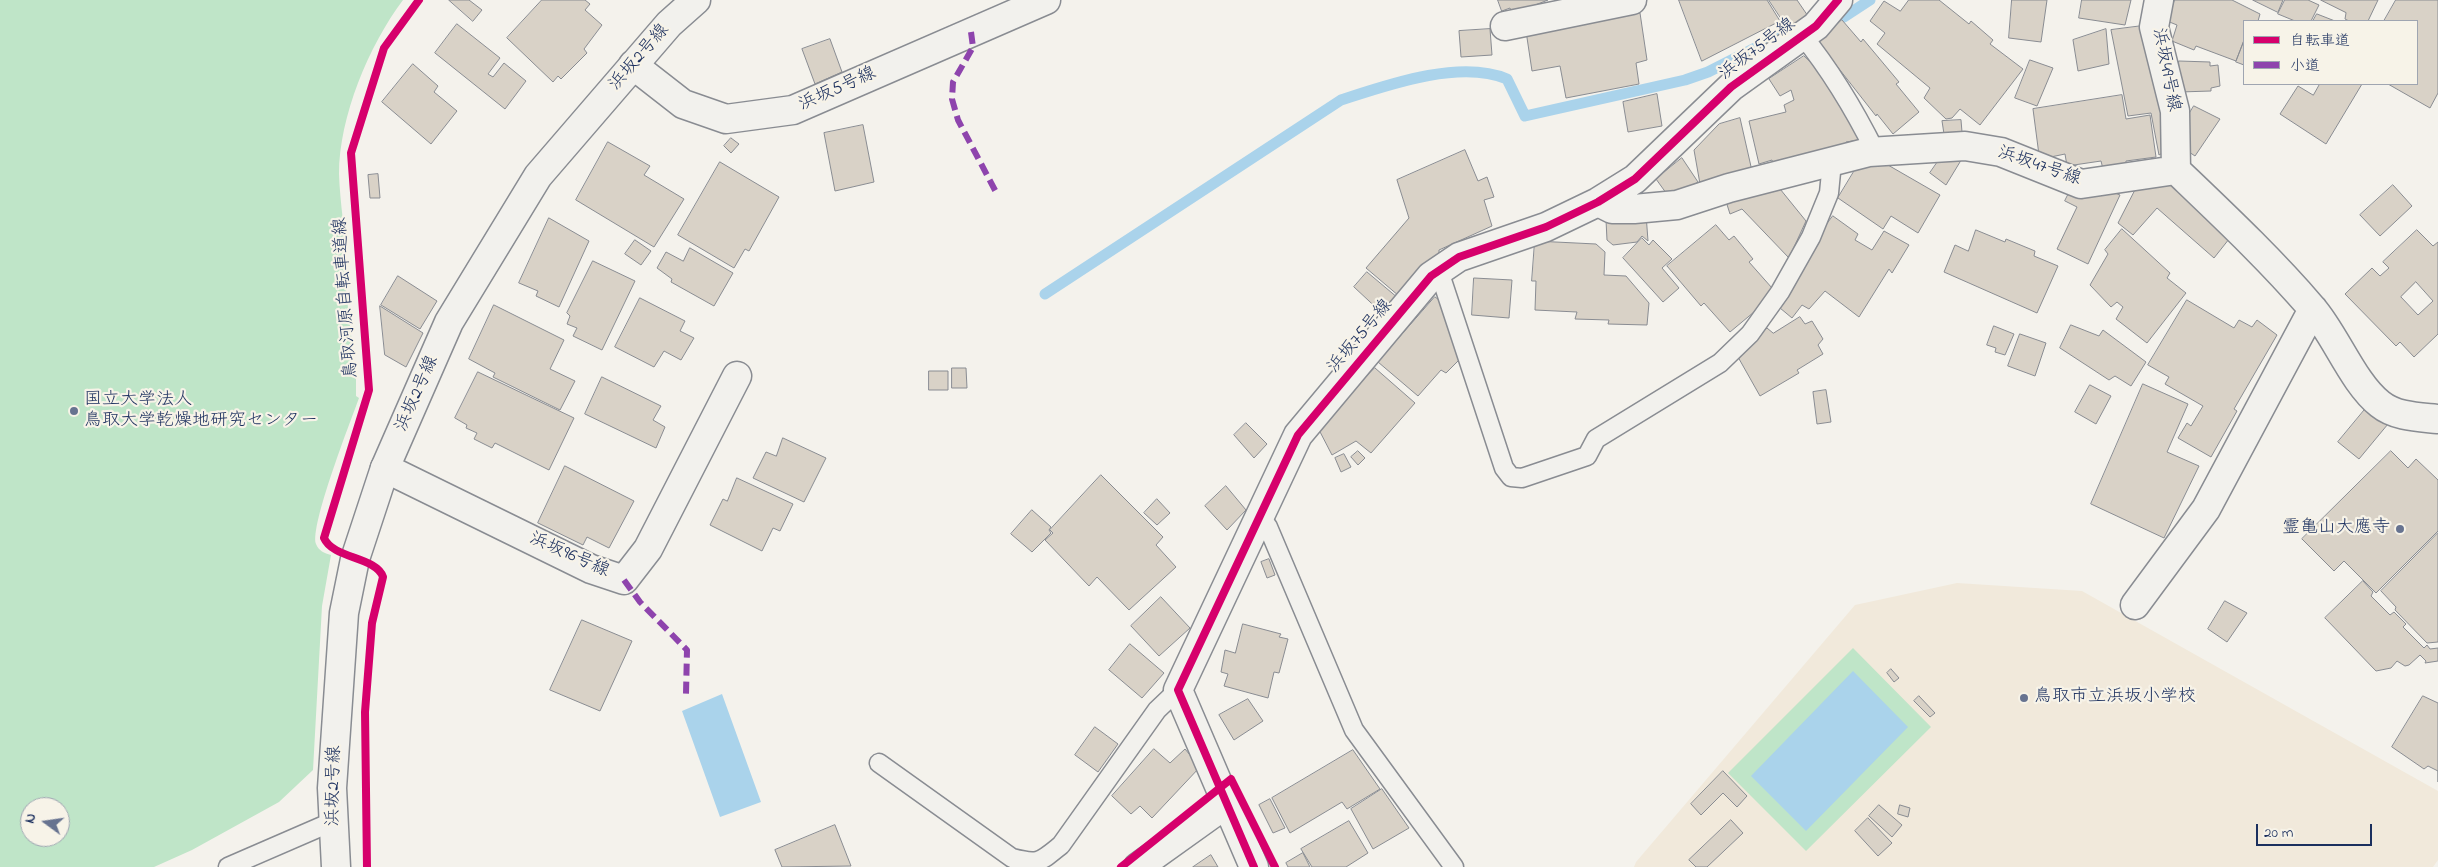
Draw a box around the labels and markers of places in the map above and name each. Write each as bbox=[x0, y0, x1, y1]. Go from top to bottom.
place label: 国立大学法人 鳥取大学乾燥地研究センター bbox=[84, 390, 318, 432]
marker: 国立大学法人 鳥取大学乾燥地研究センター bbox=[68, 405, 80, 417]
place label: 霊亀山大應寺 bbox=[2282, 518, 2390, 540]
marker: 霊亀山大應寺 bbox=[2394, 523, 2406, 535]
place label: 鳥取市立浜坂小学校 bbox=[2034, 687, 2196, 709]
marker: 鳥取市立浜坂小学校 bbox=[2018, 692, 2030, 704]

